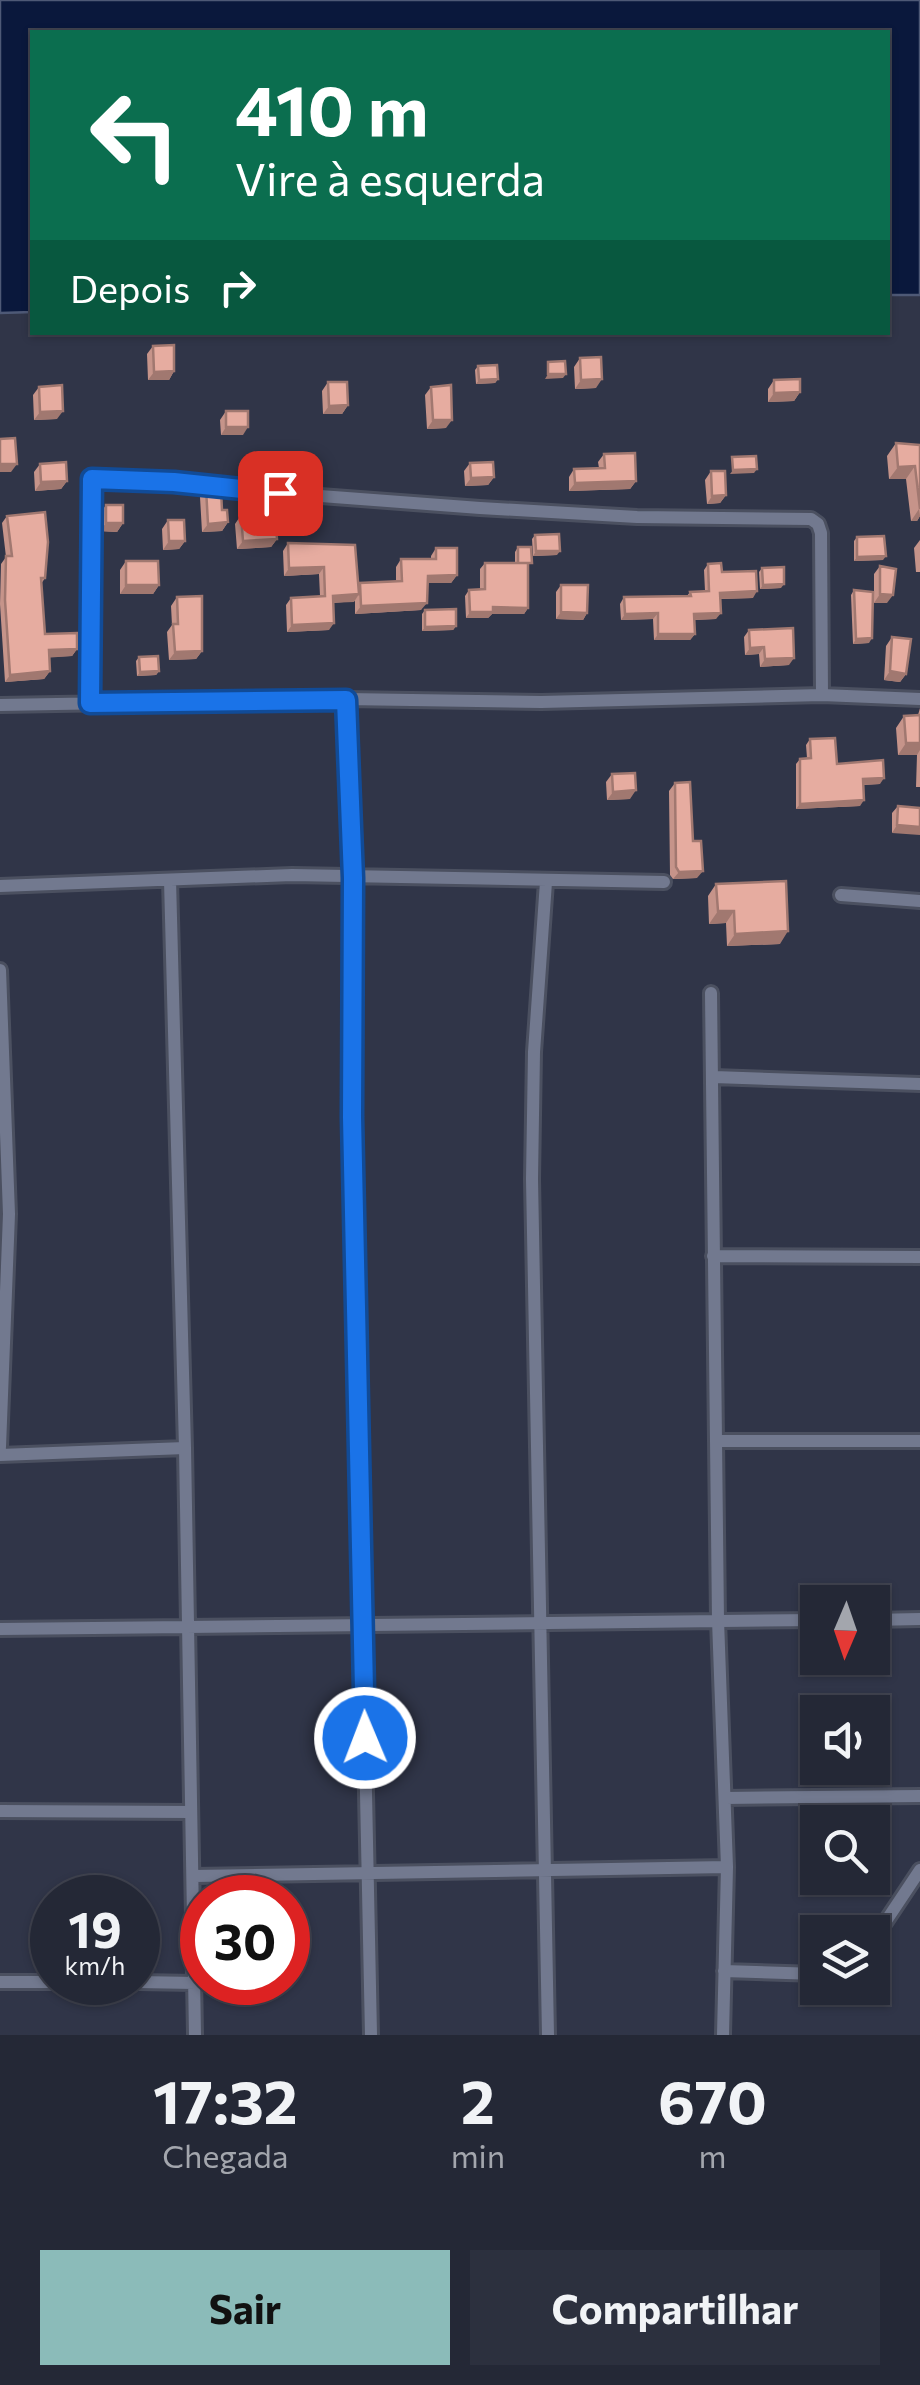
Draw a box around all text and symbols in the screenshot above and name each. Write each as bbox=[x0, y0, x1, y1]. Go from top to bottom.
text: 410 m bbox=[235, 65, 428, 150]
icon: left bbox=[70, 70, 200, 200]
text: Vire à esquerda bbox=[235, 150, 545, 205]
icon: right bbox=[210, 260, 265, 315]
text: Depois bbox=[70, 264, 190, 311]
pin bbox=[238, 451, 323, 536]
icon: arrive bbox=[253, 466, 308, 521]
north arrow bbox=[800, 1585, 890, 1675]
map controls bbox=[800, 1585, 890, 2005]
position arrow bbox=[313, 1686, 417, 1790]
button: sound bbox=[800, 1695, 890, 1785]
button: search bbox=[800, 1805, 890, 1895]
speed limit sign: 30 bbox=[180, 1875, 310, 2005]
text: 19 bbox=[68, 1897, 122, 1958]
button: layers bbox=[800, 1915, 890, 2005]
text: km/h bbox=[65, 1950, 125, 1980]
text: 17:32 bbox=[153, 2063, 298, 2136]
text: 2 bbox=[461, 2063, 495, 2136]
text: 670 bbox=[658, 2063, 767, 2136]
text: Chegada bbox=[162, 2135, 288, 2175]
text: min bbox=[451, 2135, 505, 2175]
text: m bbox=[699, 2135, 726, 2175]
button: Sair bbox=[40, 2250, 450, 2365]
button: Compartilhar bbox=[470, 2250, 880, 2365]

